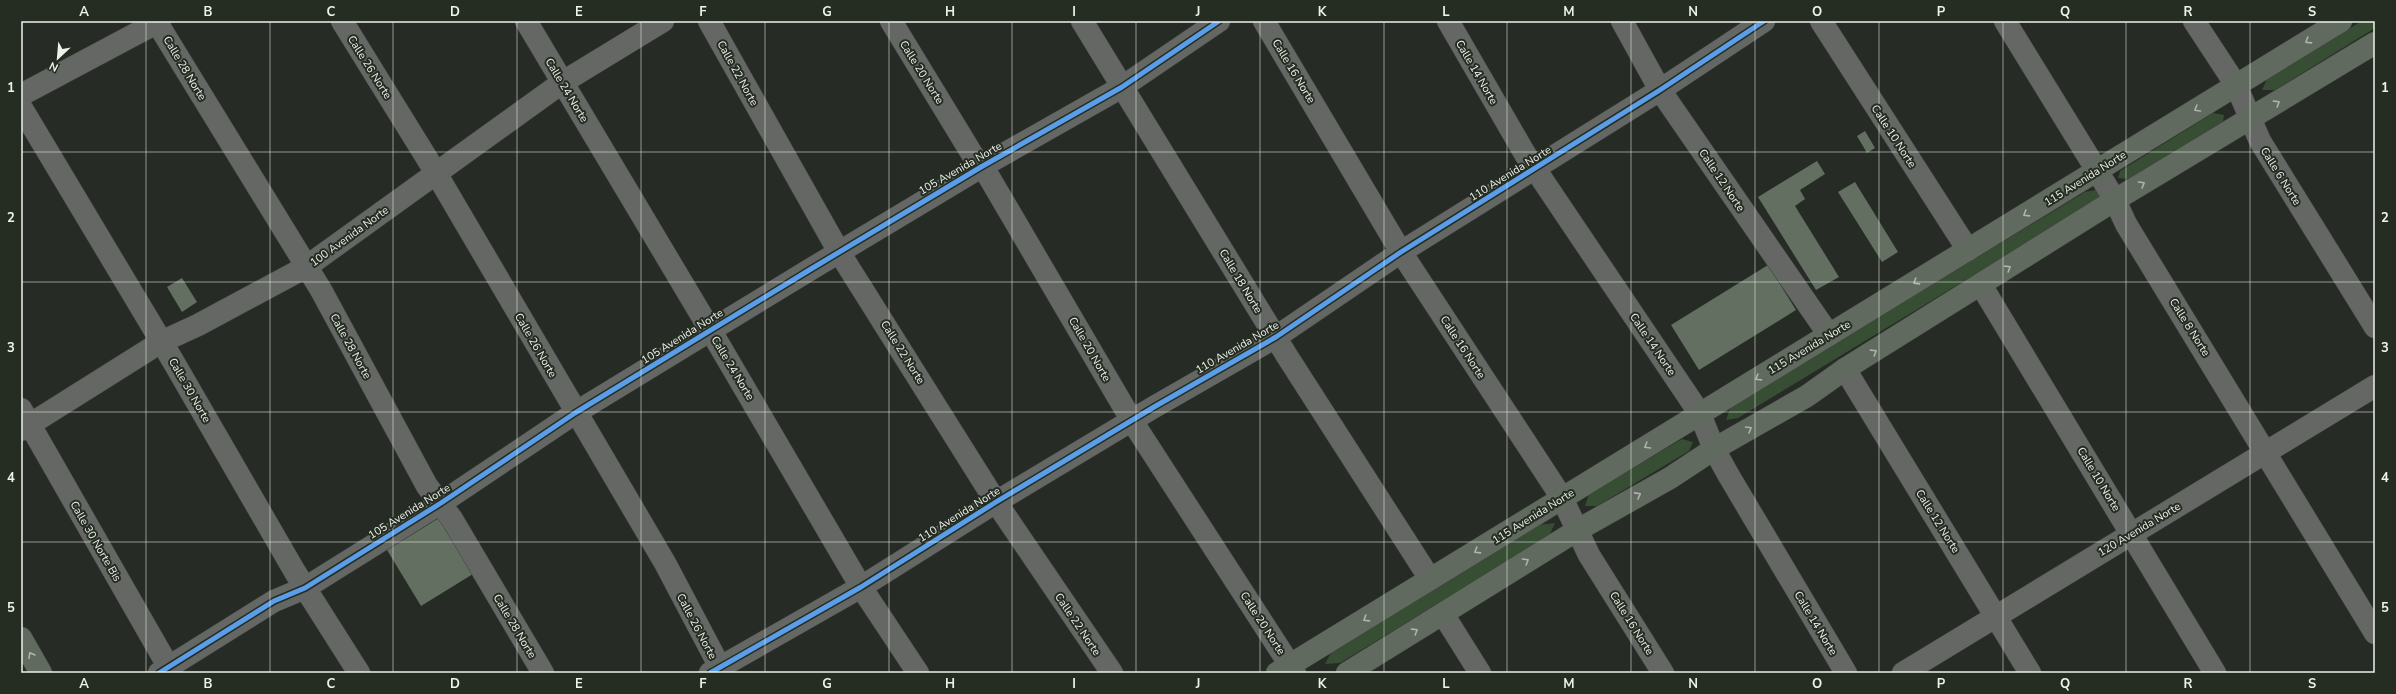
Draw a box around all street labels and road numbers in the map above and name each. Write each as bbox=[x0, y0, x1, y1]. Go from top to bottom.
street label: Calle 28 Norte bbox=[160, 33, 210, 103]
street label: Calle 26 Norte bbox=[344, 33, 395, 102]
street label: Calle 16 Norte bbox=[1269, 36, 1319, 106]
street label: Calle 14 Norte bbox=[1452, 37, 1501, 107]
street label: Calle 22 Norte bbox=[713, 38, 762, 109]
street label: Calle 20 Norte bbox=[896, 38, 947, 107]
street label: Calle 24 Norte bbox=[542, 55, 592, 125]
street label: Calle 10 Norte bbox=[1868, 102, 1920, 171]
street label: 105 Avenida Norte bbox=[916, 138, 1005, 198]
street label: 110 Avenida Norte bbox=[1467, 142, 1554, 205]
street label: Calle 6 Norte bbox=[2257, 144, 2304, 208]
street label: Calle 12 Norte bbox=[1695, 146, 1748, 215]
street label: 115 Avenida Norte bbox=[2042, 147, 2129, 210]
street label: 100 Avenida Norte bbox=[307, 203, 392, 270]
street label: Calle 18 Norte bbox=[1216, 246, 1266, 316]
street label: Calle 8 Norte bbox=[2166, 295, 2213, 359]
street label: 105 Avenida Norte bbox=[639, 305, 726, 368]
street label: Calle 26 Norte bbox=[511, 310, 560, 380]
street label: Calle 14 Norte bbox=[1626, 310, 1679, 379]
street label: Calle 28 Norte bbox=[326, 311, 375, 382]
street label: Calle 16 Norte bbox=[1437, 313, 1489, 382]
street label: Calle 20 Norte bbox=[1065, 314, 1114, 384]
street label: 110 Avenida Norte bbox=[1193, 317, 1282, 377]
street label: 115 Avenida Norte bbox=[1765, 317, 1853, 378]
street label: Calle 22 Norte bbox=[877, 318, 928, 387]
street label: Calle 24 Norte bbox=[708, 333, 758, 403]
street label: Calle 30 Norte bbox=[165, 355, 214, 425]
street label: Calle 10 Norte bbox=[2074, 444, 2124, 514]
street label: 105 Avenida Norte bbox=[366, 480, 453, 543]
street label: 110 Avenida Norte bbox=[916, 483, 1003, 546]
street label: 115 Avenida Norte bbox=[1490, 485, 1577, 548]
street label: Calle 12 Norte bbox=[1912, 487, 1963, 556]
street label: Calle 30 Norte Bis bbox=[66, 498, 125, 584]
street label: 120 Avenida Norte bbox=[2095, 499, 2183, 560]
street label: Calle 14 Norte bbox=[1791, 588, 1841, 658]
street label: Calle 20 Norte bbox=[1237, 589, 1289, 658]
street label: Calle 16 Norte bbox=[1606, 589, 1657, 658]
street label: Calle 22 Norte bbox=[1051, 590, 1104, 659]
street label: Calle 28 Norte bbox=[490, 591, 540, 661]
street label: Calle 26 Norte bbox=[673, 591, 720, 662]

